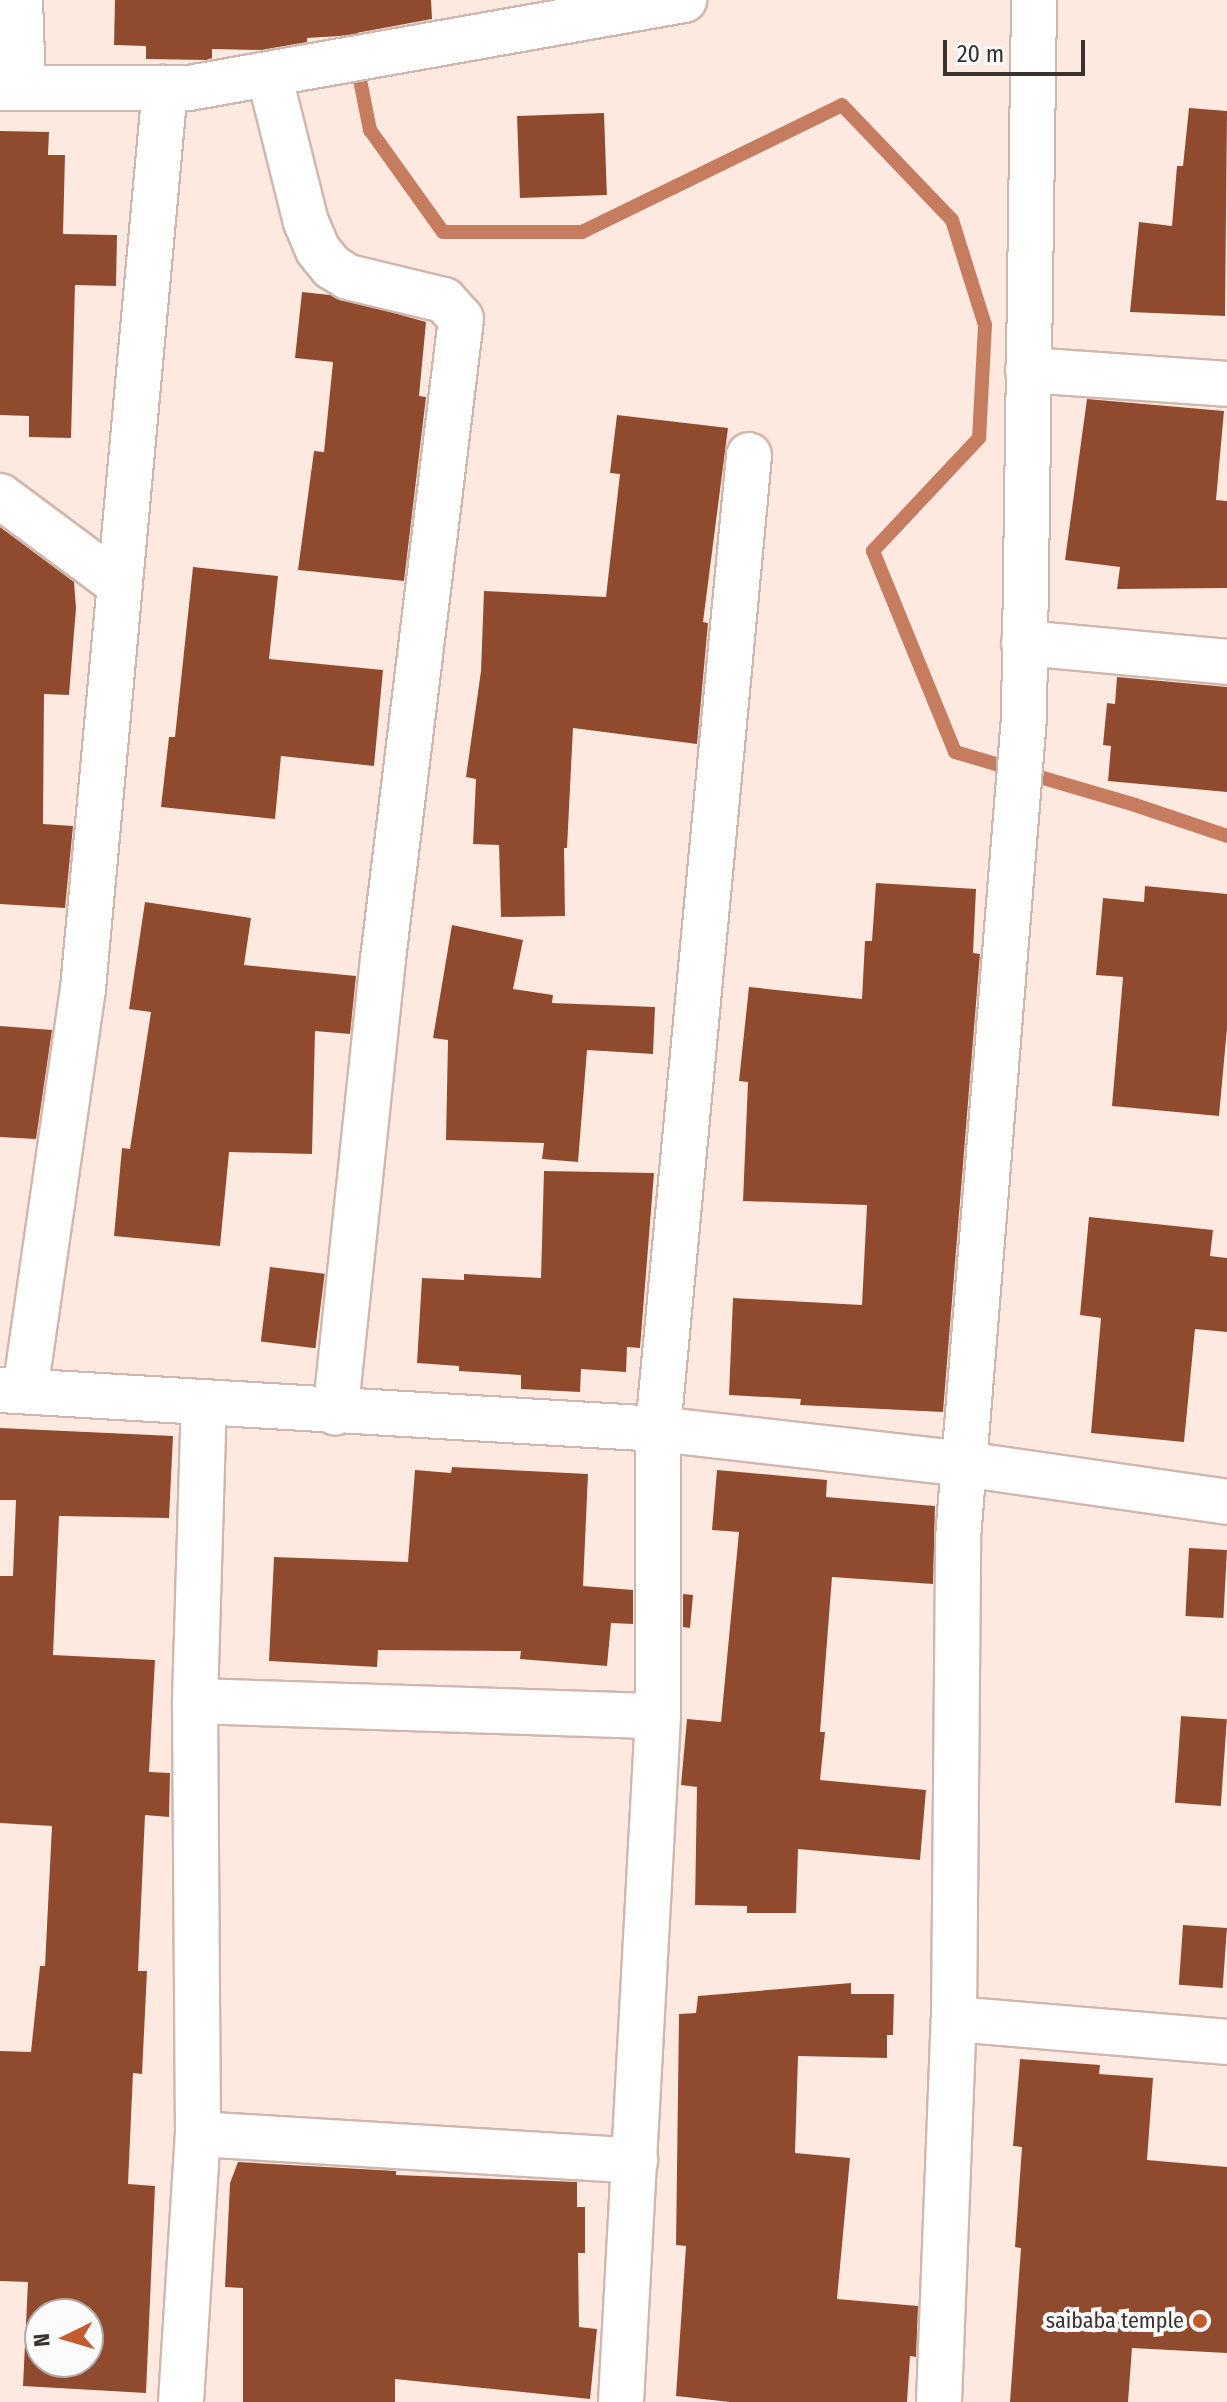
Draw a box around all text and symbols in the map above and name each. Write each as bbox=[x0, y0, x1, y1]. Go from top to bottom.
scale bar bbox=[947, 24, 1089, 74]
text: 20 m bbox=[957, 40, 1004, 68]
north arrow bbox=[24, 2298, 104, 2378]
place label: saibaba temple bbox=[1046, 2308, 1184, 2334]
marker: saibaba temple bbox=[1191, 2312, 1209, 2330]
text: N bbox=[28, 2332, 56, 2348]

